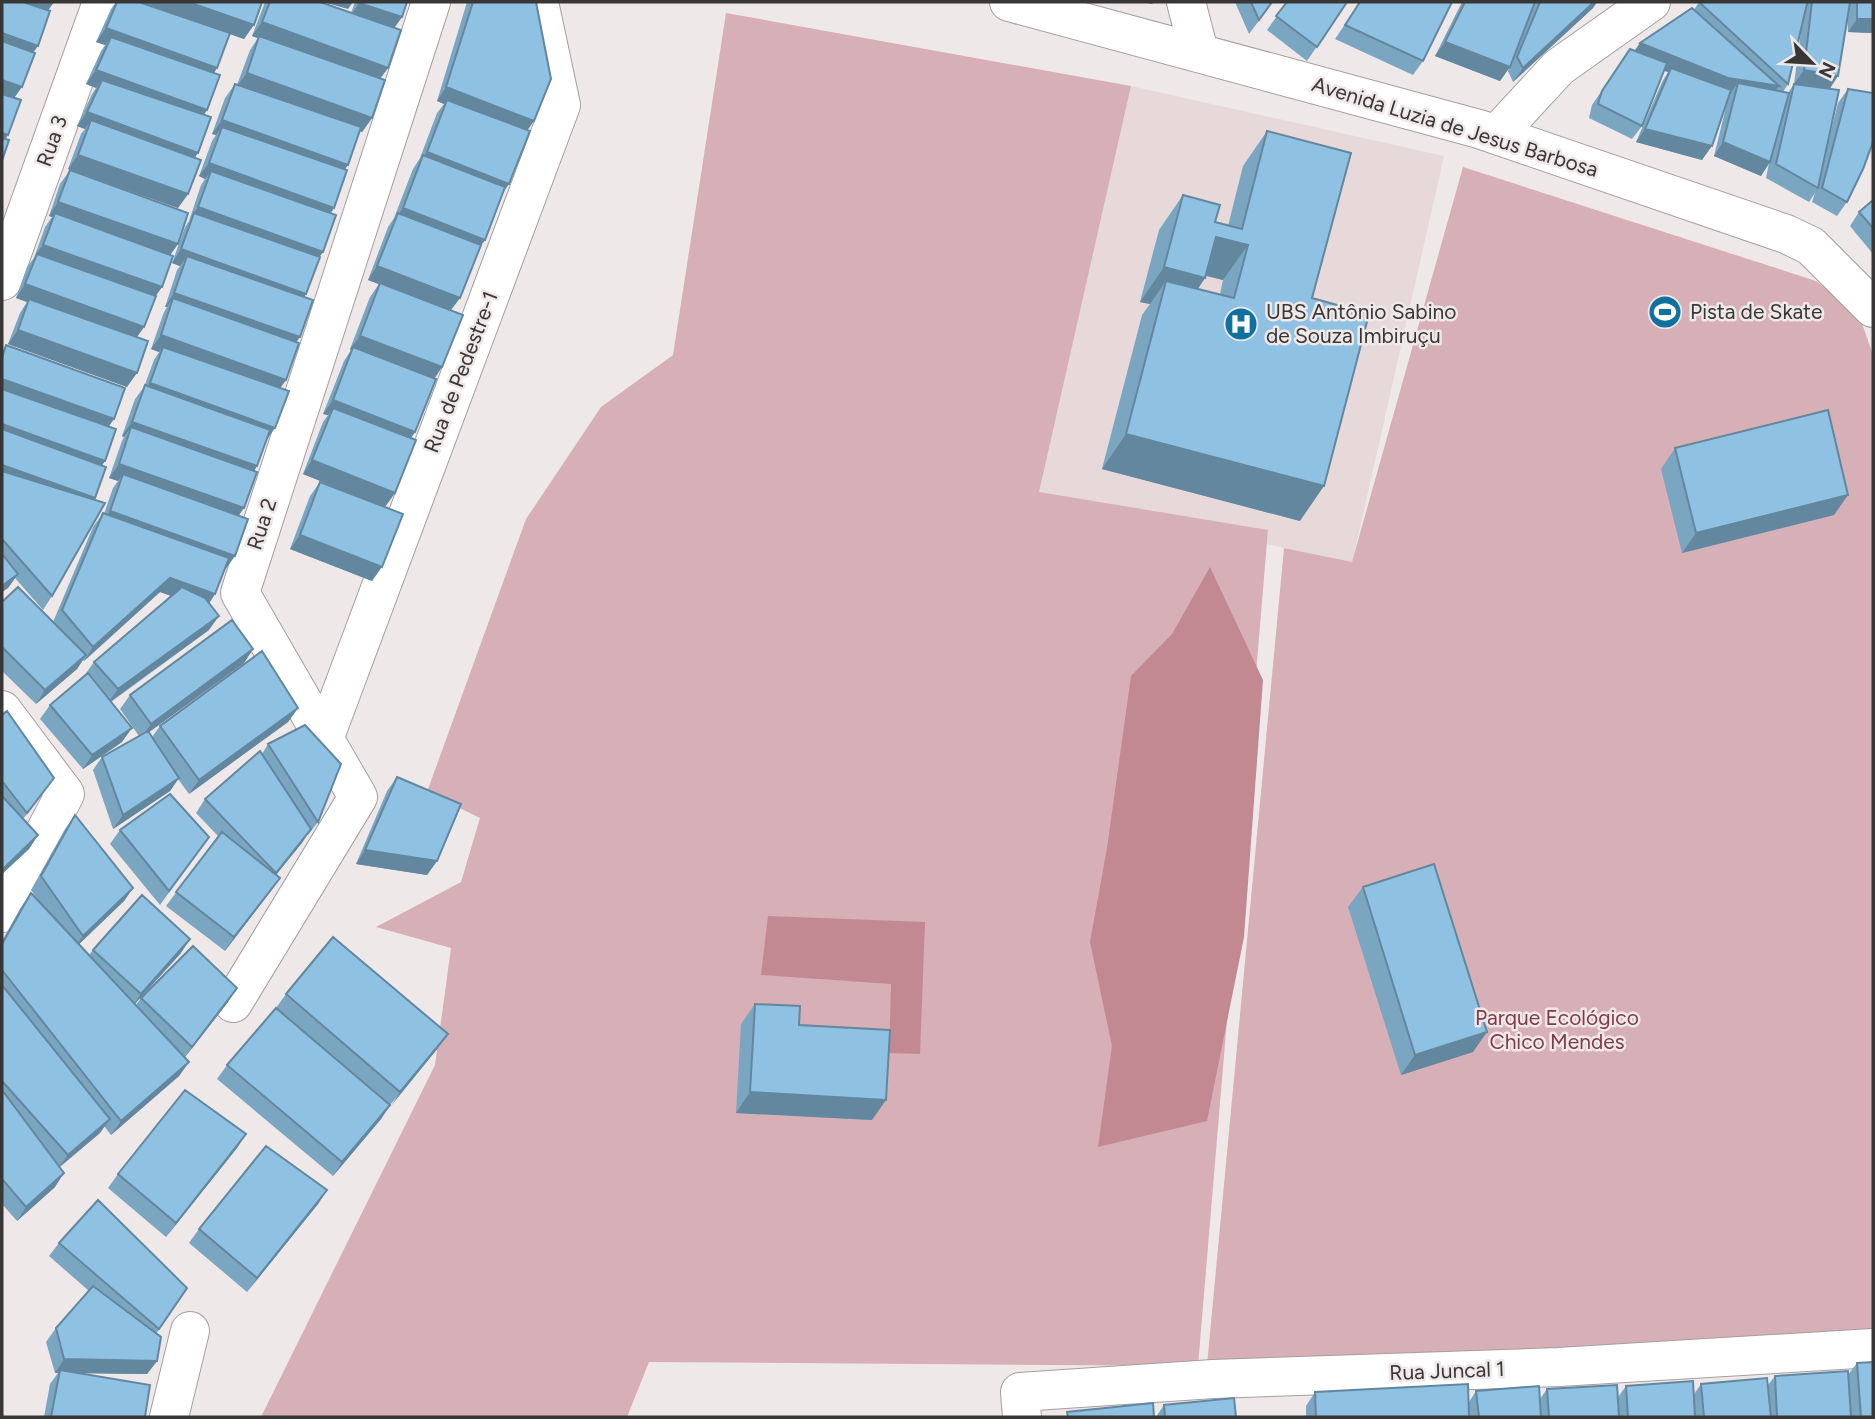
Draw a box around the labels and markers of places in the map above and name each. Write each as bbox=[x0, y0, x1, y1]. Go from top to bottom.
sports icon: Pista de Skate bbox=[1646, 293, 1684, 331]
place label: UBS Antônio Sabino de Souza Imbiruçu bbox=[1266, 299, 1456, 348]
place label: Pista de Skate bbox=[1690, 299, 1822, 324]
hospital icon: UBS Antônio Sabino de Souza Imbiruçu bbox=[1222, 305, 1260, 343]

